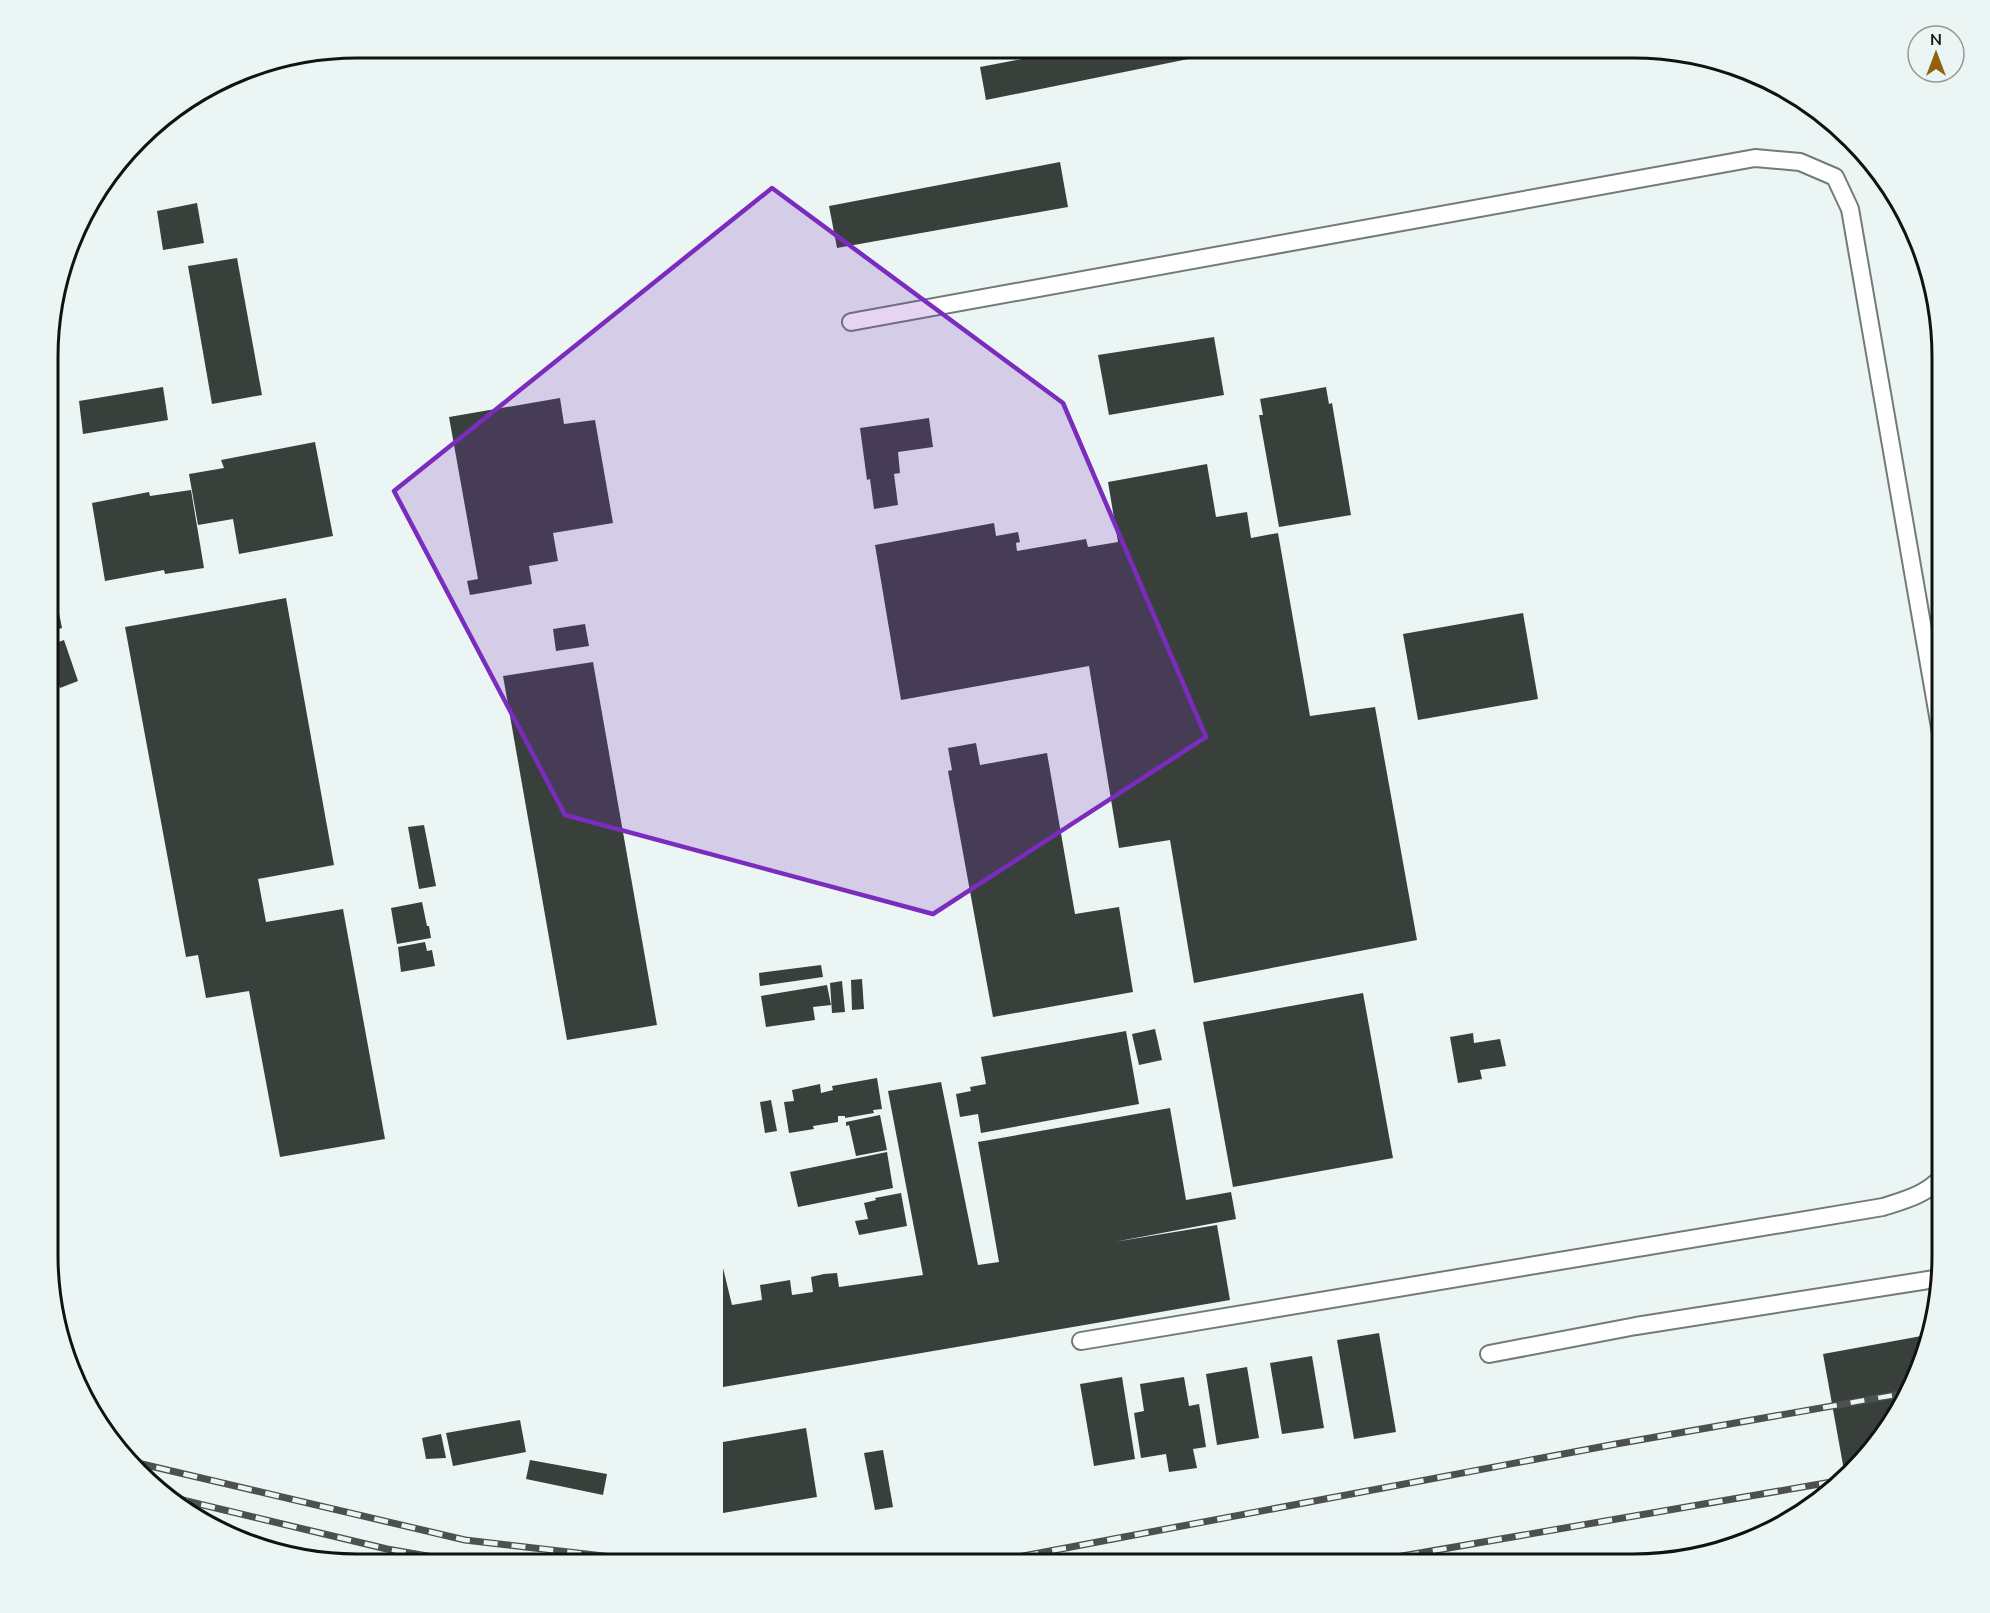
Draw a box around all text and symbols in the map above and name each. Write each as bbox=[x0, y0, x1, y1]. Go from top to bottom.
north arrow bbox=[1906, 24, 1966, 84]
text: N bbox=[1930, 29, 1942, 51]

